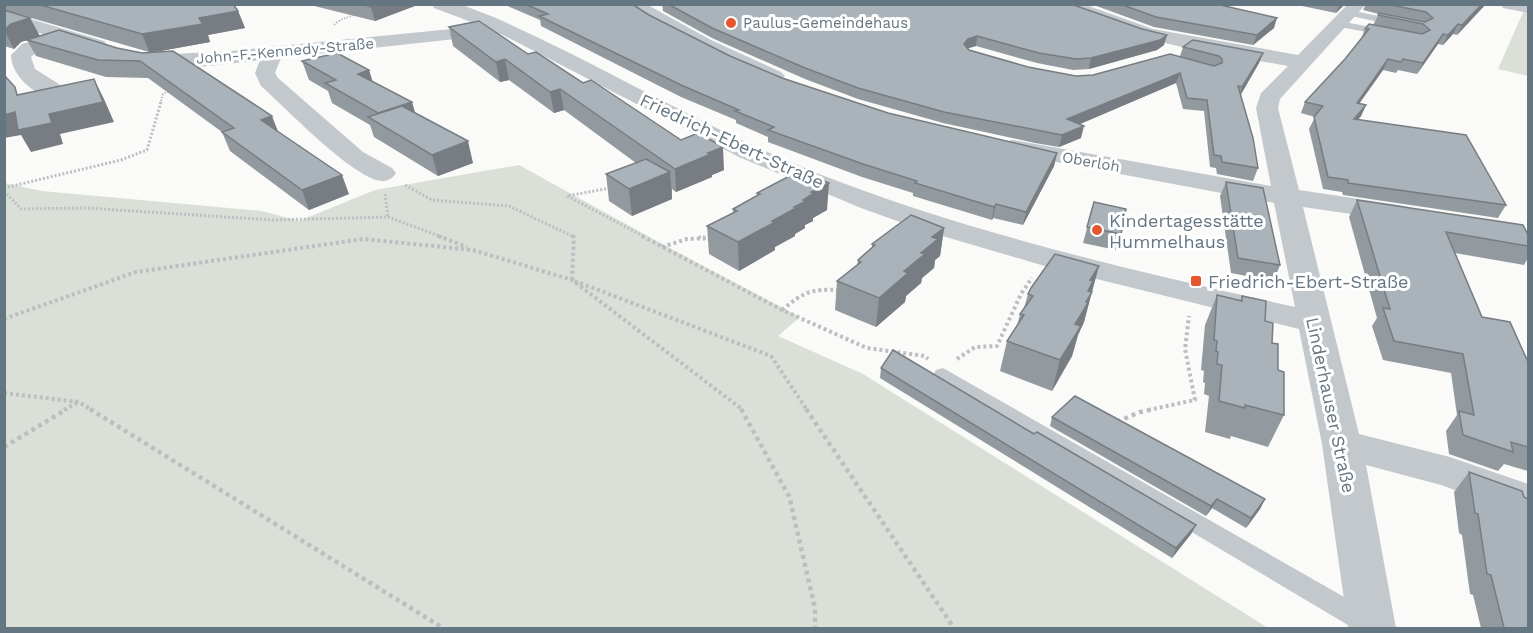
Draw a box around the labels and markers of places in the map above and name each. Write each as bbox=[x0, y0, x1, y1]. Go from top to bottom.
place label: Paulus-Gemeindehaus bbox=[743, 14, 908, 32]
marker: Paulus-Gemeindehaus bbox=[724, 16, 738, 30]
place label: Kindertagesstätte Hummelhaus bbox=[1109, 210, 1264, 252]
marker: Kindertagesstätte Hummelhaus bbox=[1090, 223, 1104, 237]
place label: Friedrich-Ebert-Straße bbox=[1208, 271, 1408, 292]
marker: Friedrich-Ebert-Straße bbox=[1189, 274, 1203, 288]

